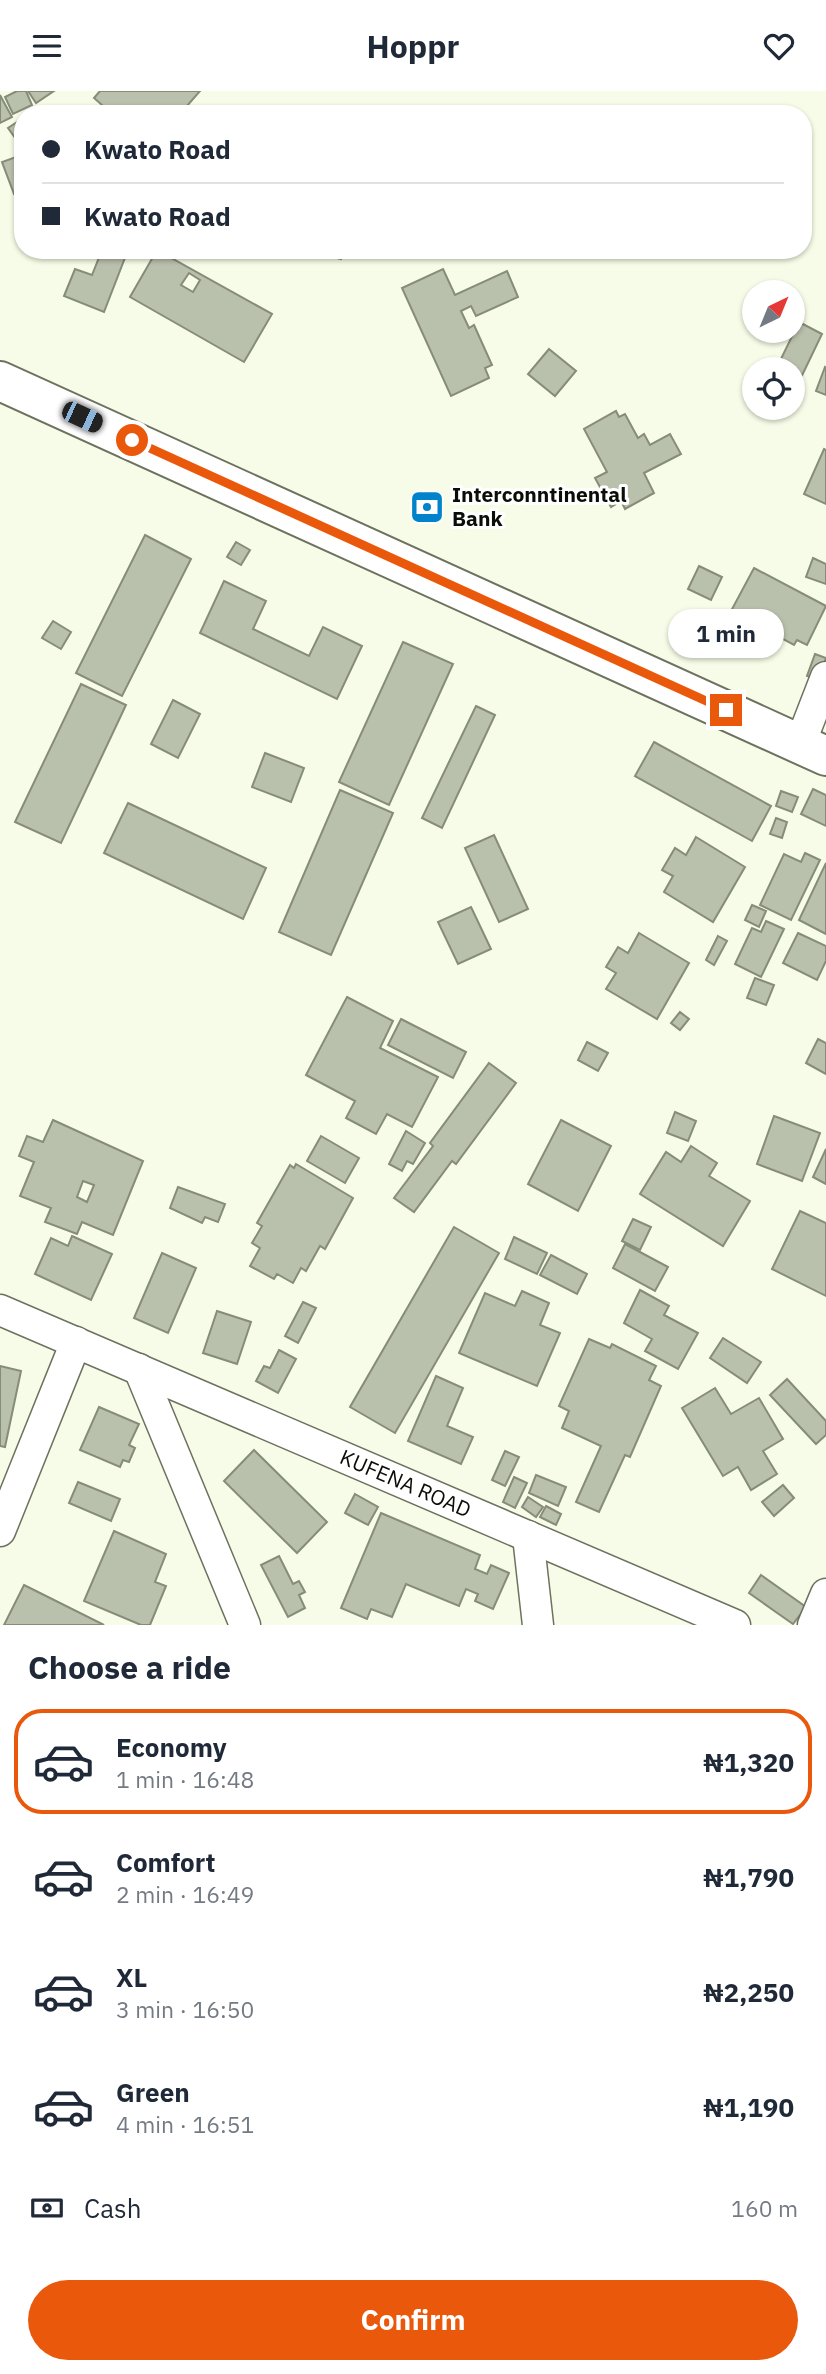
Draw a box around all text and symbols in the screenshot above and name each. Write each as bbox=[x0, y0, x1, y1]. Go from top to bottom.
text: Hoppr bbox=[366, 25, 460, 67]
icon: menu bbox=[28, 27, 66, 65]
icon: heart bbox=[760, 27, 798, 65]
text: Kwato Road bbox=[84, 132, 231, 166]
text: Kwato Road bbox=[84, 199, 231, 233]
north arrow bbox=[742, 280, 805, 343]
map controls bbox=[742, 280, 805, 420]
button: locate bbox=[742, 357, 805, 420]
car bbox=[59, 399, 106, 435]
route start bbox=[116, 424, 148, 456]
place label: Interconntinental Bank bbox=[452, 480, 627, 532]
bank icon: Interconntinental Bank bbox=[408, 488, 446, 526]
callout: 1 min bbox=[668, 609, 784, 657]
text: 1 min bbox=[696, 618, 756, 648]
route end bbox=[710, 694, 742, 726]
street label: KUFENA ROAD bbox=[336, 1442, 476, 1523]
text: Choose a ride bbox=[28, 1646, 231, 1688]
icon: car bbox=[32, 1730, 95, 1793]
text: Economy bbox=[116, 1730, 227, 1764]
text: ₦1,320 bbox=[703, 1745, 794, 1779]
text: 1 min · 16:48 bbox=[116, 1764, 254, 1794]
icon: car bbox=[32, 1845, 95, 1908]
text: Comfort bbox=[116, 1845, 215, 1879]
text: ₦1,790 bbox=[703, 1860, 794, 1894]
text: 2 min · 16:49 bbox=[116, 1879, 254, 1909]
icon: car bbox=[32, 1960, 95, 2023]
text: XL bbox=[116, 1960, 147, 1994]
text: ₦2,250 bbox=[703, 1975, 794, 2009]
text: 3 min · 16:50 bbox=[116, 1994, 254, 2024]
icon: car bbox=[32, 2075, 95, 2138]
text: Green bbox=[116, 2075, 190, 2109]
text: ₦1,190 bbox=[703, 2090, 794, 2124]
text: 4 min · 16:51 bbox=[116, 2109, 254, 2139]
icon: cash bbox=[28, 2189, 66, 2227]
text: Cash bbox=[84, 2191, 141, 2225]
text: 160 m bbox=[731, 2193, 798, 2223]
button: Confirm bbox=[28, 2280, 798, 2360]

